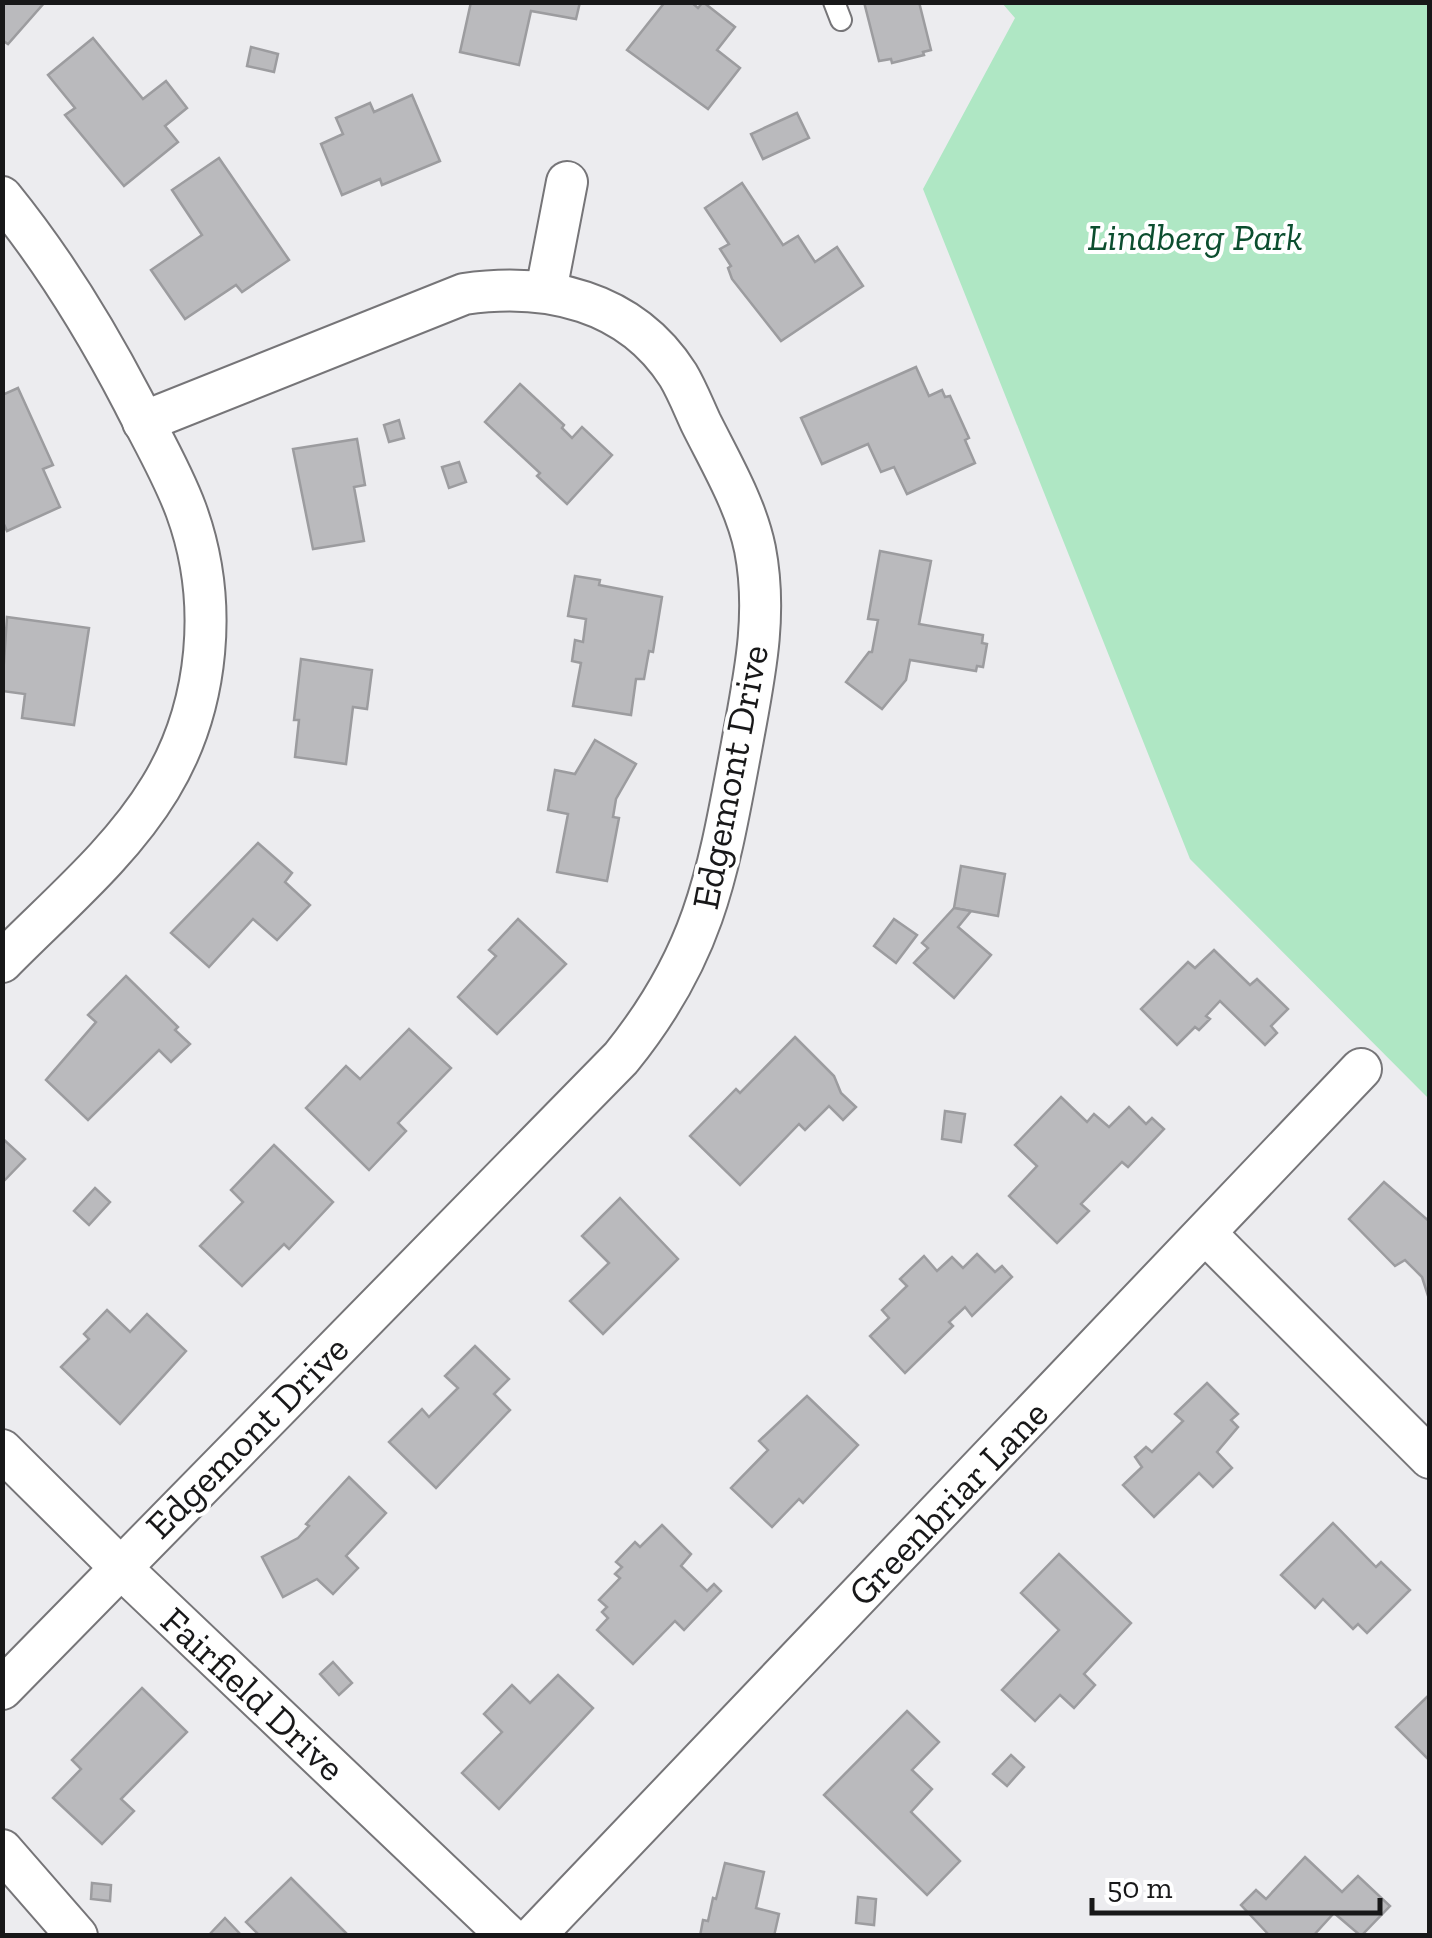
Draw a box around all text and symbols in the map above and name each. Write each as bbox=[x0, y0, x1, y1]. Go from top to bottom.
park label: Lindberg Park bbox=[1087, 214, 1303, 260]
street label: Edgemont Drive bbox=[682, 641, 778, 913]
street label: Edgemont Drive bbox=[136, 1326, 358, 1548]
street label: Greenbriar Lane bbox=[838, 1391, 1058, 1615]
street label: Fairfield Drive bbox=[152, 1597, 354, 1791]
scale bar bbox=[1092, 1853, 1380, 1915]
text: 50 m bbox=[1107, 1870, 1172, 1906]

